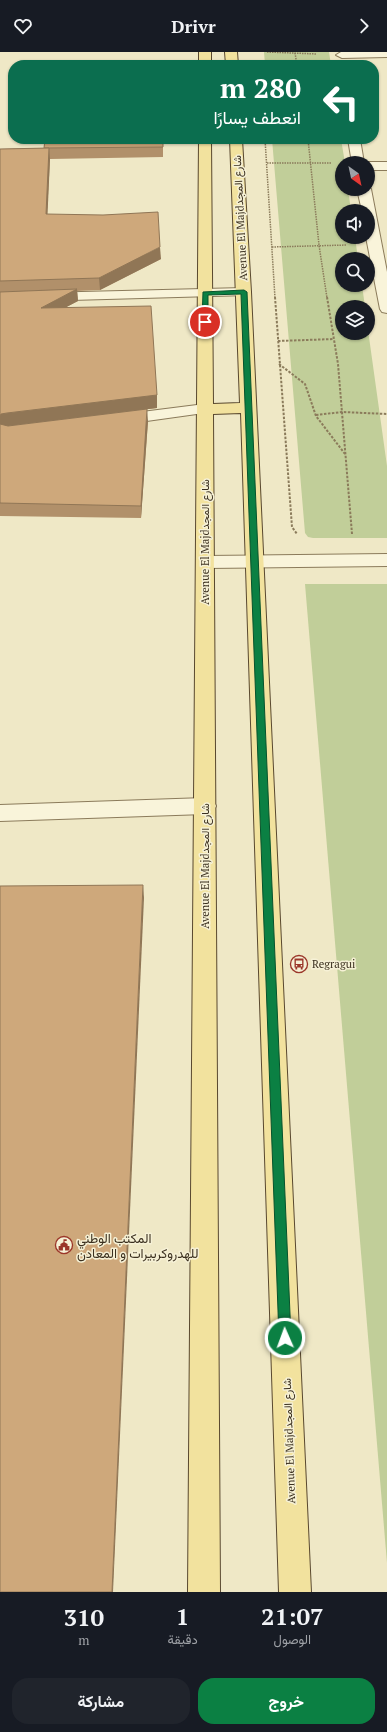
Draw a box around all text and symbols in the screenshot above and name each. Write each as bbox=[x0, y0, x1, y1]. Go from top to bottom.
text: Drivr bbox=[171, 14, 216, 38]
icon: heart bbox=[12, 15, 34, 37]
icon: forward bbox=[353, 15, 375, 37]
text: 280 m bbox=[220, 69, 301, 106]
icon: left bbox=[315, 76, 367, 128]
text: انعطف يسارًا bbox=[214, 105, 301, 129]
street label: Avenue El Majdشارع المجد bbox=[230, 155, 251, 281]
north arrow bbox=[335, 156, 375, 196]
map controls bbox=[335, 156, 375, 340]
button: sound bbox=[335, 204, 375, 244]
button: search bbox=[335, 252, 375, 292]
button: layers bbox=[335, 300, 375, 340]
pin bbox=[188, 305, 222, 339]
icon: arrive bbox=[194, 311, 216, 333]
street label: Avenue El Majdشارع المجد bbox=[198, 479, 213, 605]
street label: Avenue El Majdشارع المجد bbox=[198, 803, 213, 929]
bus stop icon: Regragui bbox=[289, 954, 309, 974]
place label: Regragui bbox=[312, 957, 355, 971]
place label: المكتب الوطني للهدروكربيرات و المعادن bbox=[77, 1229, 198, 1262]
public building icon: المكتب الوطني للهدروكربيرات و المعادن bbox=[54, 1235, 74, 1255]
position arrow bbox=[264, 1317, 306, 1359]
street label: Avenue El Majdشارع المجد bbox=[280, 1378, 299, 1504]
text: 1 bbox=[176, 1600, 189, 1632]
text: 21:07 bbox=[261, 1600, 324, 1632]
text: 310 bbox=[63, 1601, 104, 1633]
text: دقيقة bbox=[168, 1630, 198, 1648]
text: الوصول bbox=[274, 1630, 311, 1648]
text: m bbox=[78, 1631, 89, 1649]
button: مشاركة bbox=[12, 1678, 190, 1724]
button: خروج bbox=[198, 1678, 375, 1724]

